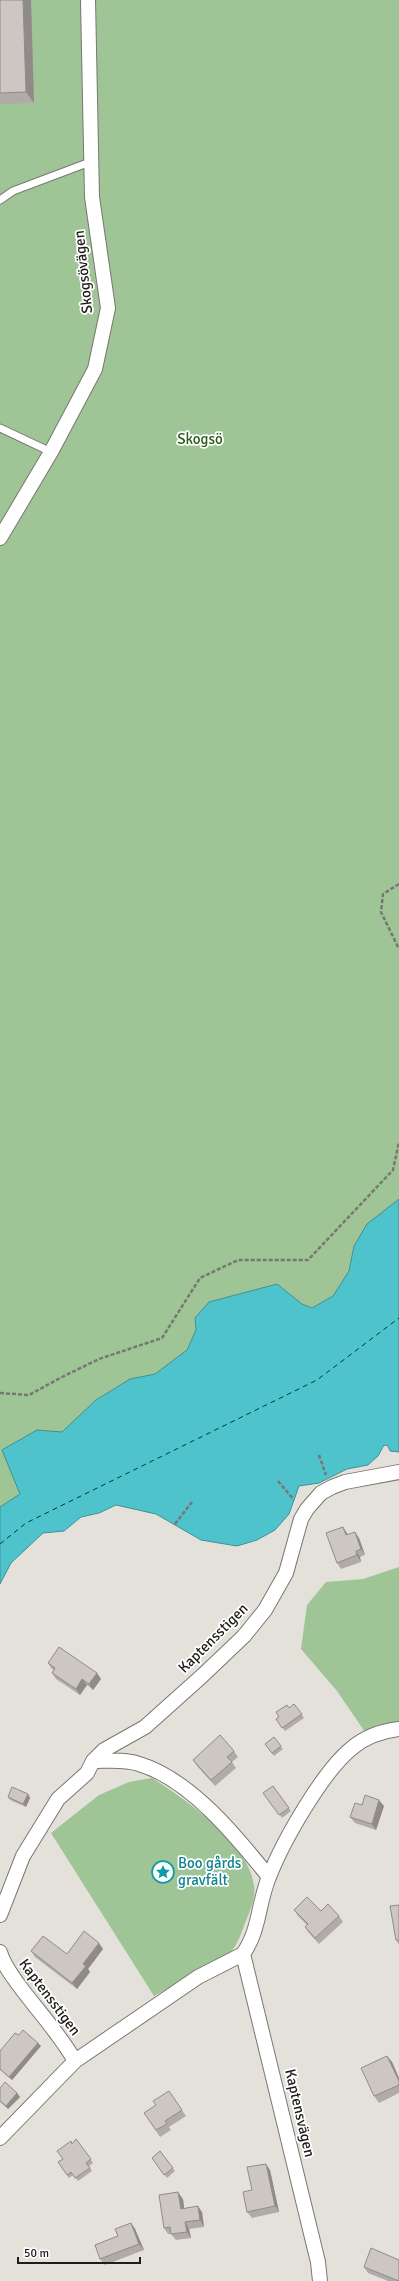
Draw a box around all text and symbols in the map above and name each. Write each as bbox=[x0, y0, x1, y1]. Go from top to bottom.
street label: Skogsövägen bbox=[70, 230, 96, 314]
park label: Skogsö bbox=[177, 430, 223, 448]
street label: Kaptensstigen bbox=[174, 1599, 252, 1677]
place label: Boo gårds gravfält bbox=[178, 1854, 242, 1889]
place icon: Boo gårds gravfält bbox=[150, 1859, 176, 1885]
street label: Kaptensstigen bbox=[15, 1955, 85, 2039]
street label: Kaptensvägen bbox=[281, 2067, 319, 2159]
scale bar bbox=[18, 2239, 140, 2265]
text: 50 m bbox=[24, 2246, 49, 2261]

